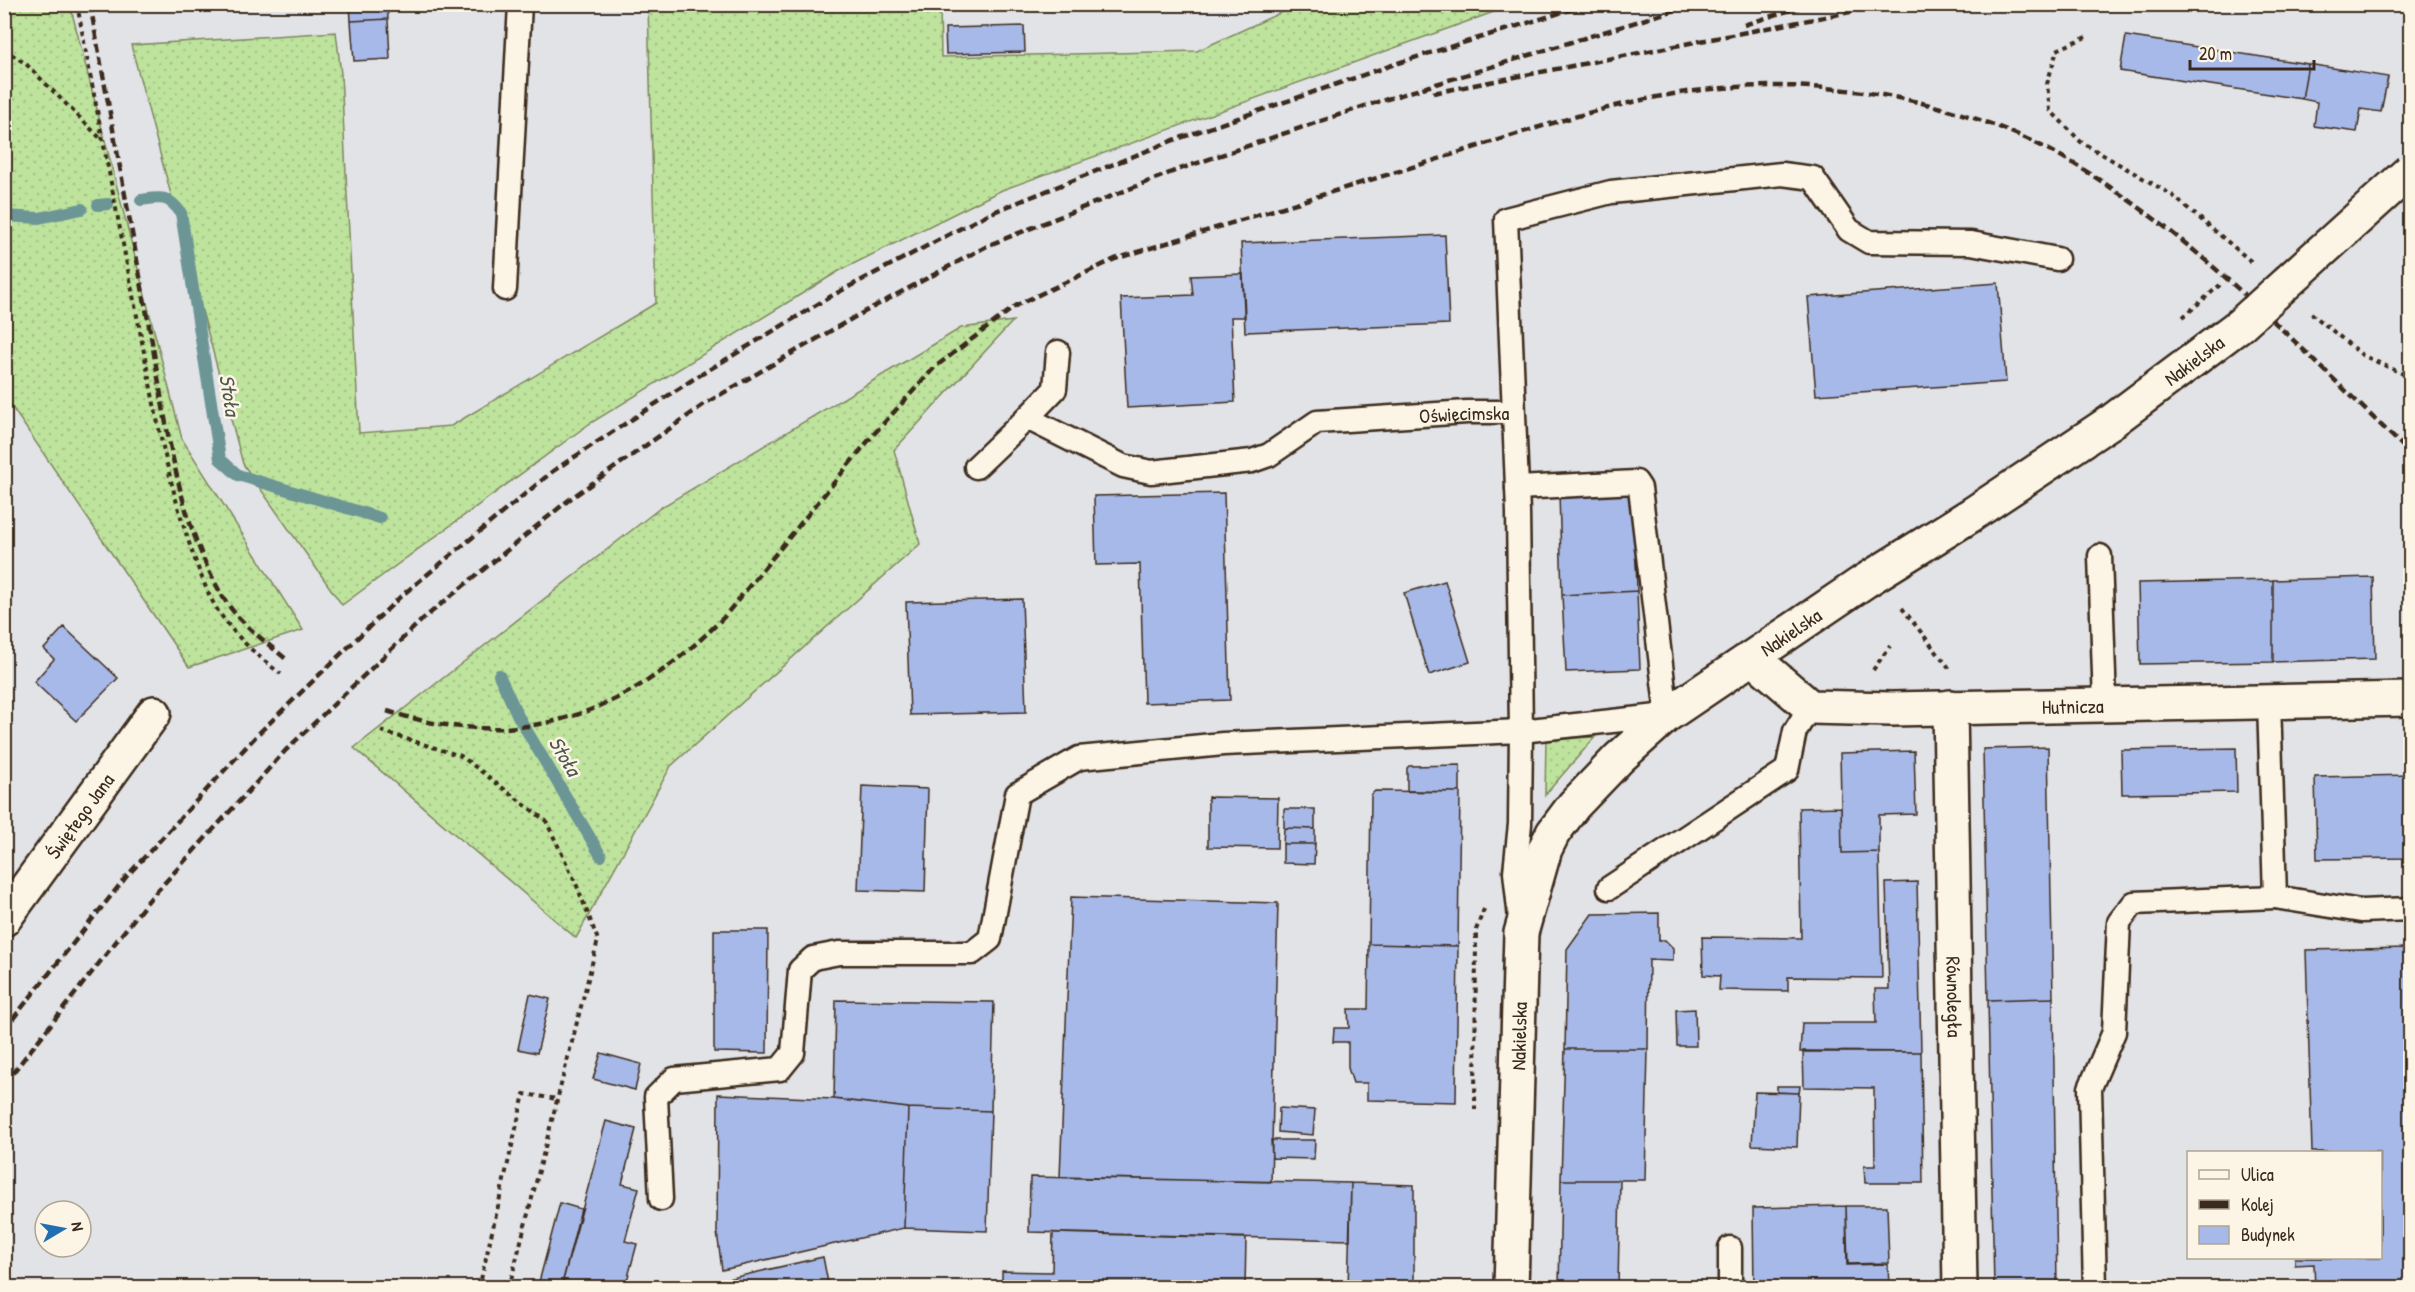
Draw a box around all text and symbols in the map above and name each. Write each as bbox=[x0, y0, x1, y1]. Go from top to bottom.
scale bar bbox=[2190, 33, 2314, 71]
text: 20 m bbox=[2199, 41, 2232, 66]
street label: Nakielska bbox=[2158, 328, 2229, 391]
water label: Stoła bbox=[212, 372, 248, 421]
street label: Oświęcimska bbox=[1418, 398, 1509, 429]
street label: Nakielska bbox=[1755, 601, 1827, 662]
street label: Hutnicza bbox=[2042, 691, 2104, 720]
water label: Stoła bbox=[542, 731, 590, 784]
street label: Świętego Jana bbox=[39, 767, 120, 864]
street label: Równoległa bbox=[1941, 956, 1969, 1038]
street label: Nakielska bbox=[1504, 1001, 1533, 1071]
legend bbox=[2187, 1151, 2382, 1259]
text: Ulica bbox=[2241, 1162, 2274, 1187]
text: Kolej bbox=[2241, 1192, 2274, 1217]
north arrow bbox=[33, 1199, 93, 1259]
text: N bbox=[66, 1220, 89, 1233]
text: Budynek bbox=[2241, 1222, 2295, 1247]

